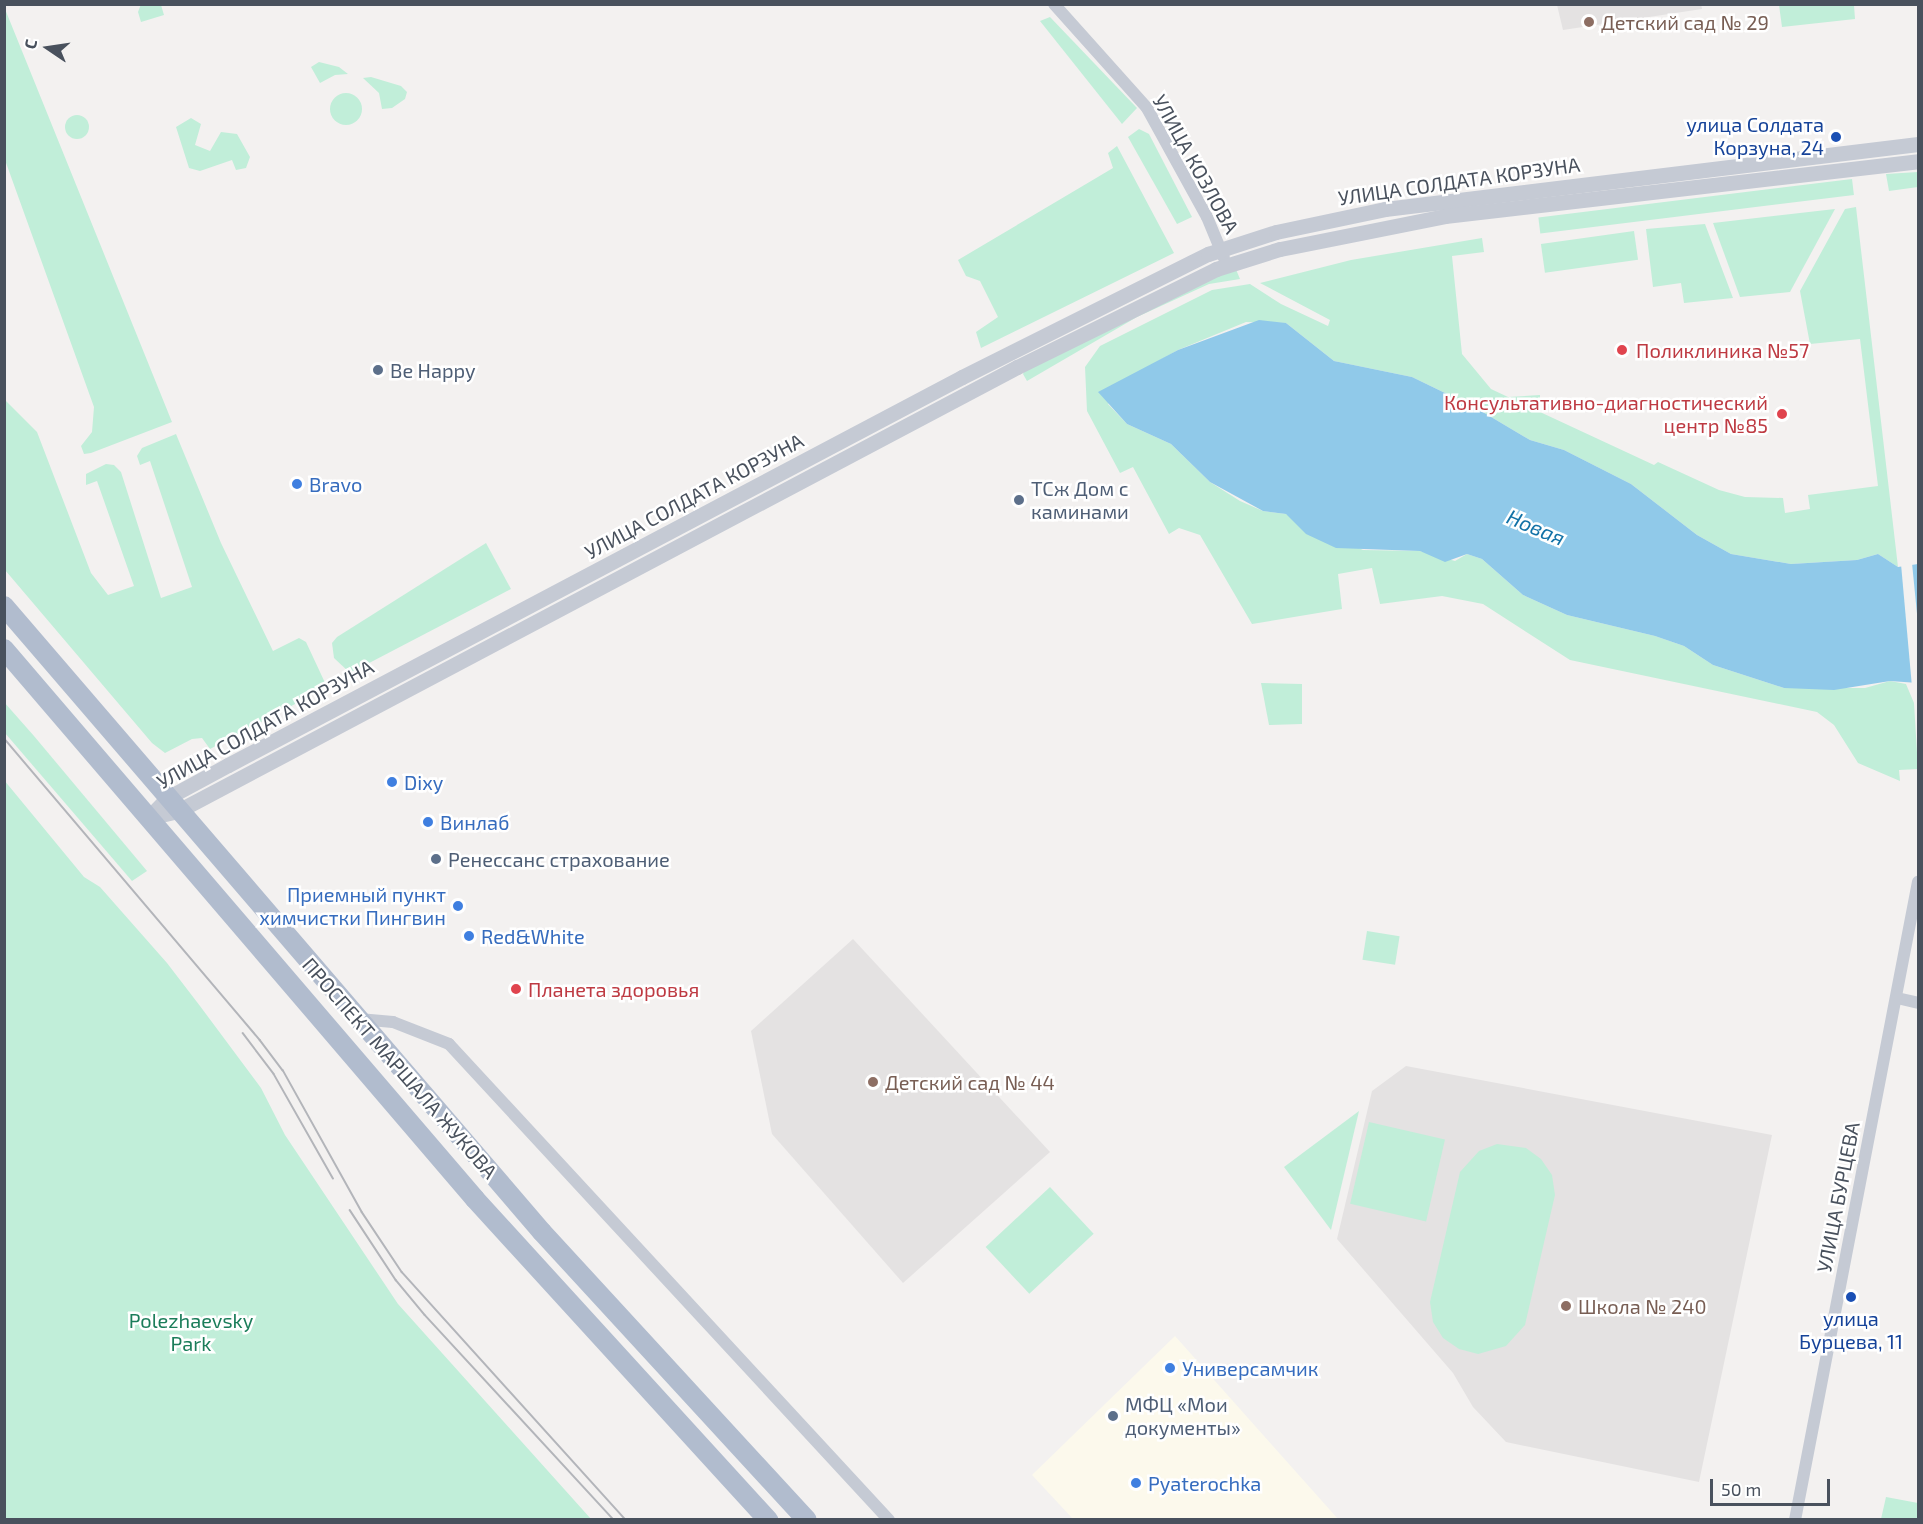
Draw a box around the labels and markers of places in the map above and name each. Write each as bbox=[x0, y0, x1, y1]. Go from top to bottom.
place label: Детский сад № 29 bbox=[1601, 10, 1769, 34]
marker: Детский сад № 29 bbox=[1582, 15, 1596, 29]
place label: улица Солдата Корзуна, 24 bbox=[1686, 113, 1824, 160]
marker: улица Солдата Корзуна, 24 bbox=[1829, 130, 1843, 144]
place label: Поликлиника №57 bbox=[1636, 338, 1809, 362]
marker: Поликлиника №57 bbox=[1613, 341, 1631, 359]
place label: Be Happy bbox=[390, 358, 476, 382]
marker: Be Happy bbox=[371, 363, 385, 377]
place label: Консультативно-диагностический центр №85 bbox=[1444, 390, 1768, 437]
marker: Консультативно-диагностический центр №85 bbox=[1773, 405, 1791, 423]
place label: Bravo bbox=[309, 472, 362, 496]
place label: ТСж Дом с каминами bbox=[1031, 476, 1129, 523]
marker: Bravo bbox=[290, 477, 304, 491]
marker: ТСж Дом с каминами bbox=[1012, 493, 1026, 507]
place label: Dixy bbox=[404, 770, 443, 794]
marker: Dixy bbox=[385, 775, 399, 789]
place label: Винлаб bbox=[440, 810, 510, 834]
marker: Винлаб bbox=[421, 815, 435, 829]
place label: Ренессанс страхование bbox=[448, 847, 670, 871]
marker: Ренессанс страхование bbox=[429, 852, 443, 866]
place label: Приемный пункт химчистки Пингвин bbox=[259, 882, 446, 929]
marker: Приемный пункт химчистки Пингвин bbox=[451, 899, 465, 913]
place label: Red&White bbox=[481, 924, 585, 948]
marker: Red&White bbox=[462, 929, 476, 943]
place label: Планета здоровья bbox=[528, 977, 699, 1001]
marker: Планета здоровья bbox=[509, 982, 523, 996]
place label: Детский сад № 44 bbox=[885, 1070, 1055, 1094]
marker: Детский сад № 44 bbox=[866, 1075, 880, 1089]
marker: улица Бурцева, 11 bbox=[1844, 1290, 1858, 1304]
place label: Школа № 240 bbox=[1578, 1294, 1707, 1318]
marker: Школа № 240 bbox=[1559, 1299, 1573, 1313]
place label: улица Бурцева, 11 bbox=[1799, 1306, 1903, 1353]
place label: Универсамчик bbox=[1182, 1356, 1319, 1380]
marker: Универсамчик bbox=[1163, 1361, 1177, 1375]
place label: МФЦ «Мои документы» bbox=[1125, 1392, 1241, 1439]
marker: МФЦ «Мои документы» bbox=[1106, 1409, 1120, 1423]
place label: Pyaterochka bbox=[1148, 1471, 1261, 1495]
marker: Pyaterochka bbox=[1129, 1476, 1143, 1490]

